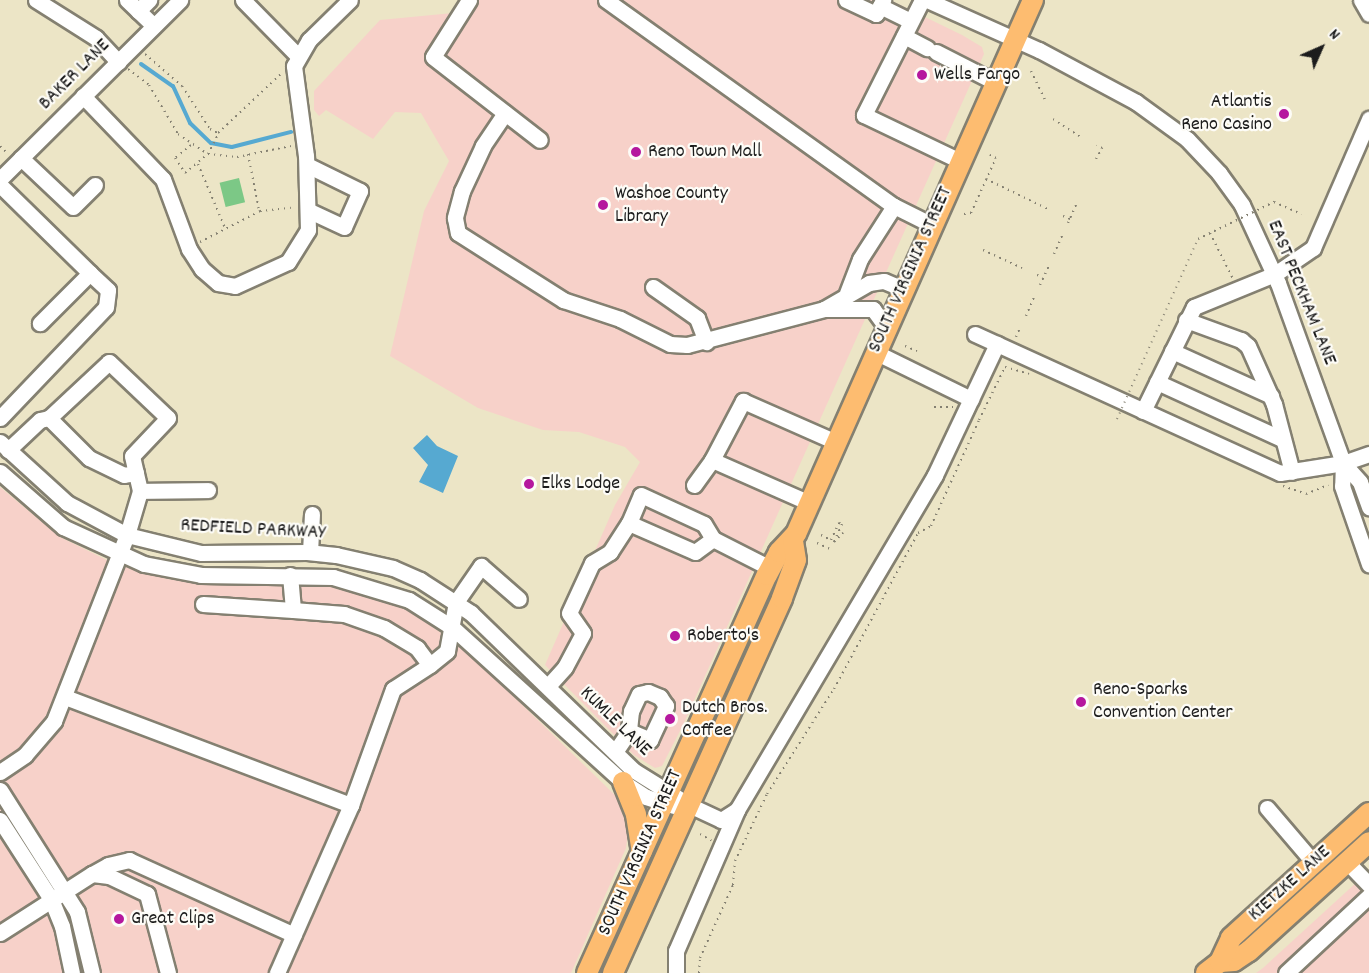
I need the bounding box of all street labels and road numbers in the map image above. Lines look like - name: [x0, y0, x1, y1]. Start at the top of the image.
- street label: BAKER LANE: [34, 34, 116, 116]
- street label: SOUTH VIRGINIA STREET: [864, 183, 958, 357]
- street label: EAST PECKHAM LANE: [1261, 217, 1341, 369]
- street label: REDFIELD PARKWAY: [180, 514, 326, 546]
- street label: KUMLE LANE: [574, 682, 656, 762]
- street label: SOUTH VIRGINIA STREET: [594, 766, 688, 940]
- street label: KIETZKE LANE: [1244, 841, 1336, 927]

